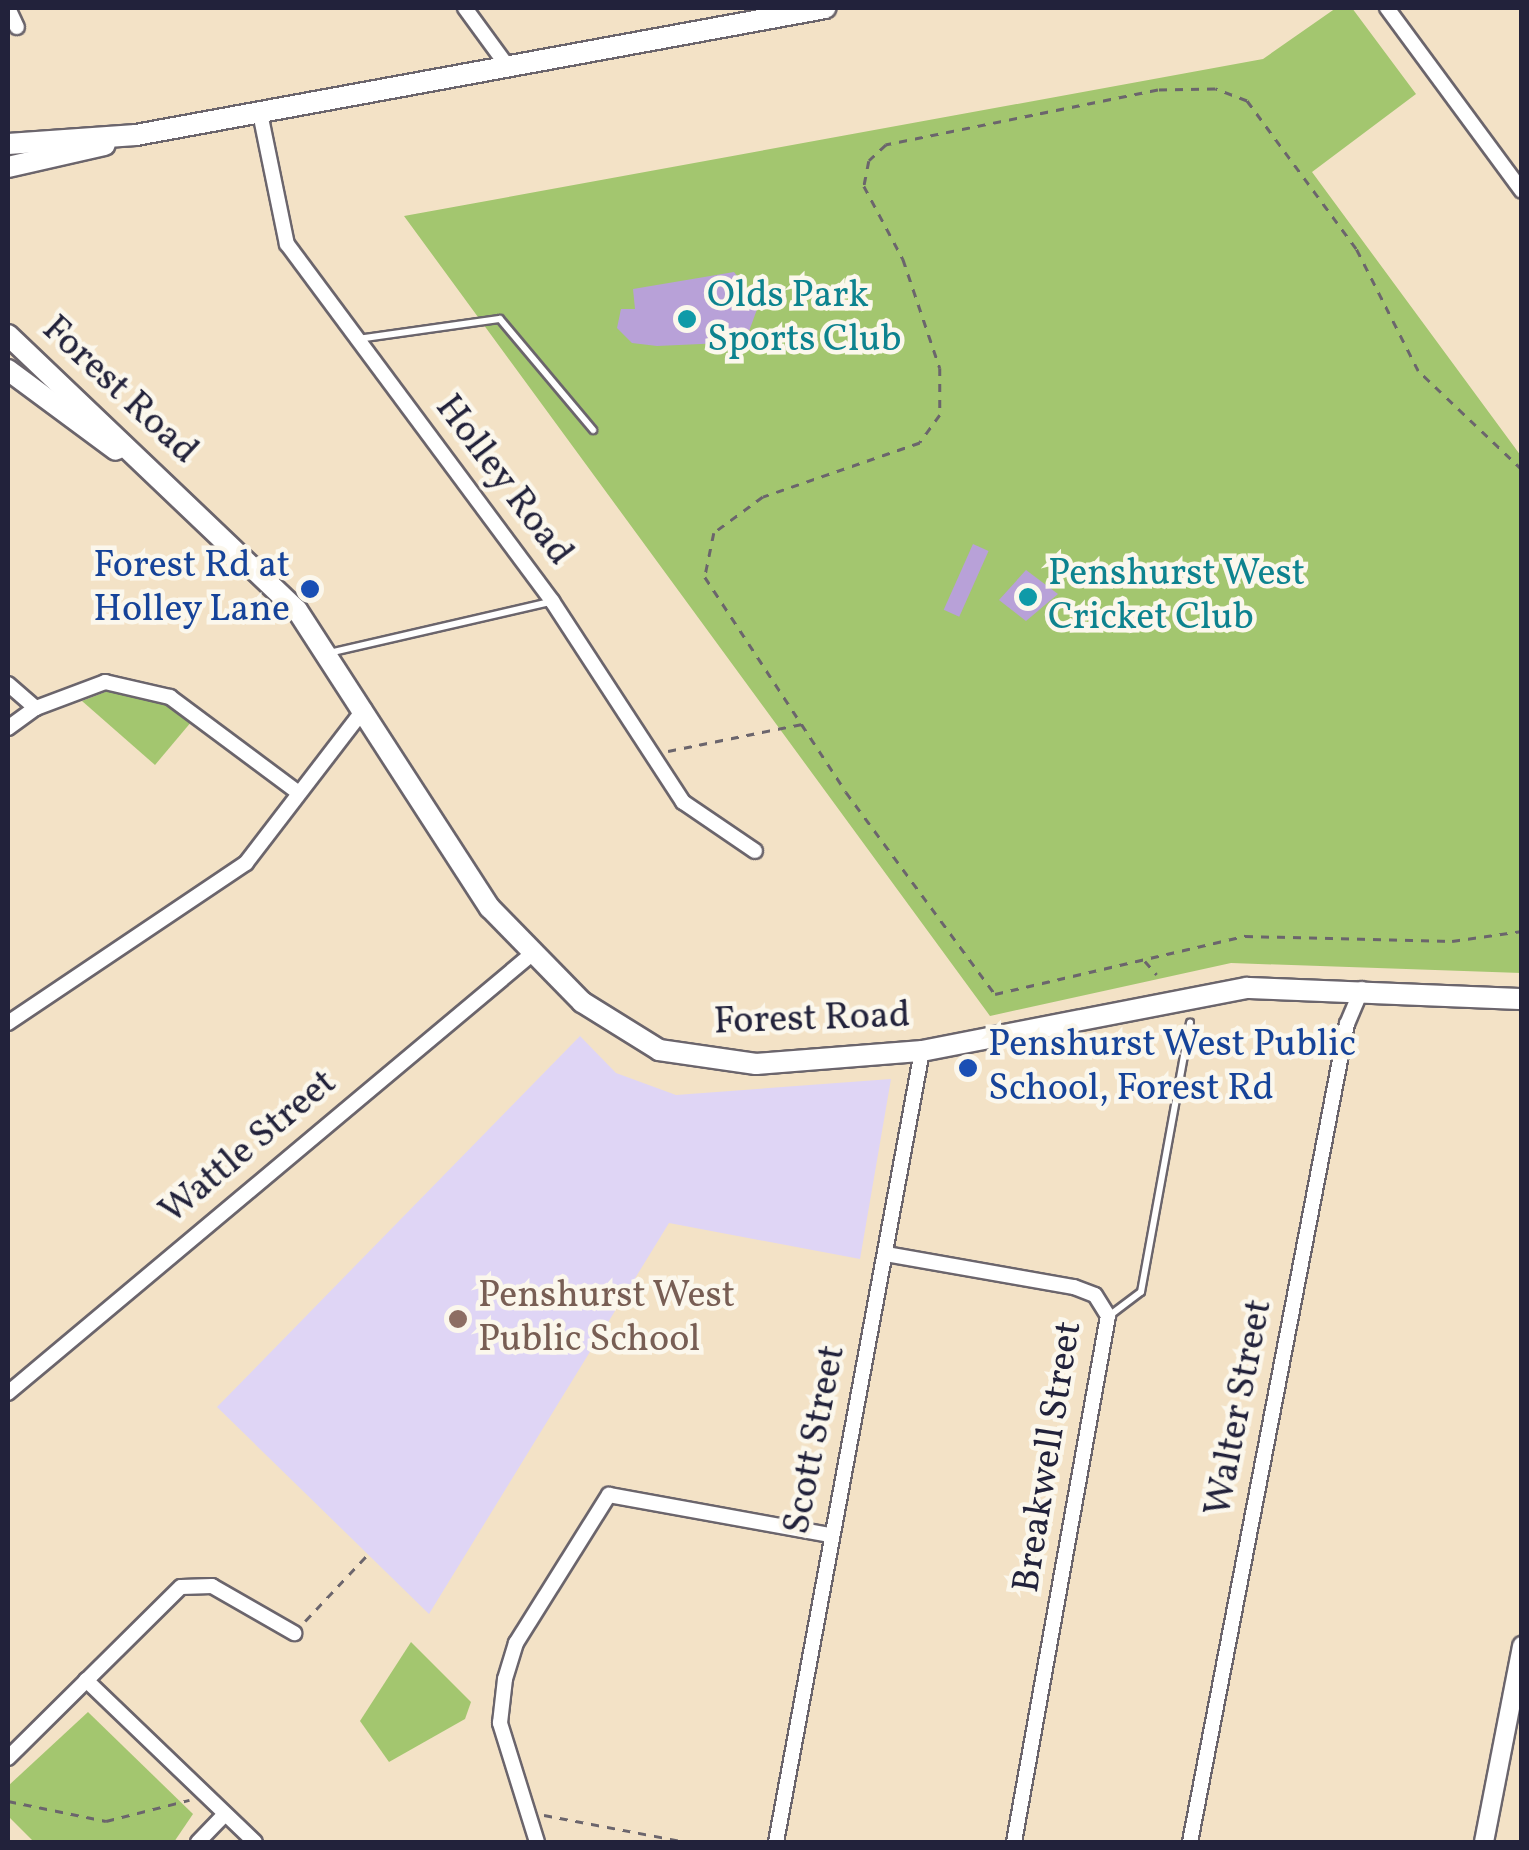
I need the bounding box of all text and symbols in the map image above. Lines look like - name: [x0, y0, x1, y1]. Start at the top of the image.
- place label: Olds Park Sports Club: [707, 274, 901, 363]
- street label: Forest Road: [32, 307, 206, 475]
- marker: Olds Park Sports Club: [676, 308, 698, 330]
- street label: Holley Road: [424, 386, 582, 576]
- place label: Forest Rd at Holley Lane: [92, 544, 290, 634]
- place label: Penshurst West Cricket Club: [1048, 552, 1306, 642]
- marker: Forest Rd at Holley Lane: [299, 578, 321, 600]
- marker: Penshurst West Cricket Club: [1017, 586, 1039, 608]
- street label: Forest Road: [713, 994, 911, 1046]
- place label: Penshurst West Public School, Forest Rd: [988, 1023, 1357, 1112]
- marker: Penshurst West Public School, Forest Rd: [957, 1057, 979, 1079]
- street label: Wattle Street: [151, 1061, 347, 1235]
- place label: Penshurst West Public School: [478, 1274, 736, 1364]
- street label: Walter Street: [1197, 1296, 1283, 1520]
- marker: Penshurst West Public School: [447, 1308, 469, 1330]
- street label: Breakwell Street: [1005, 1318, 1093, 1596]
- street label: Scott Street: [775, 1342, 857, 1538]

